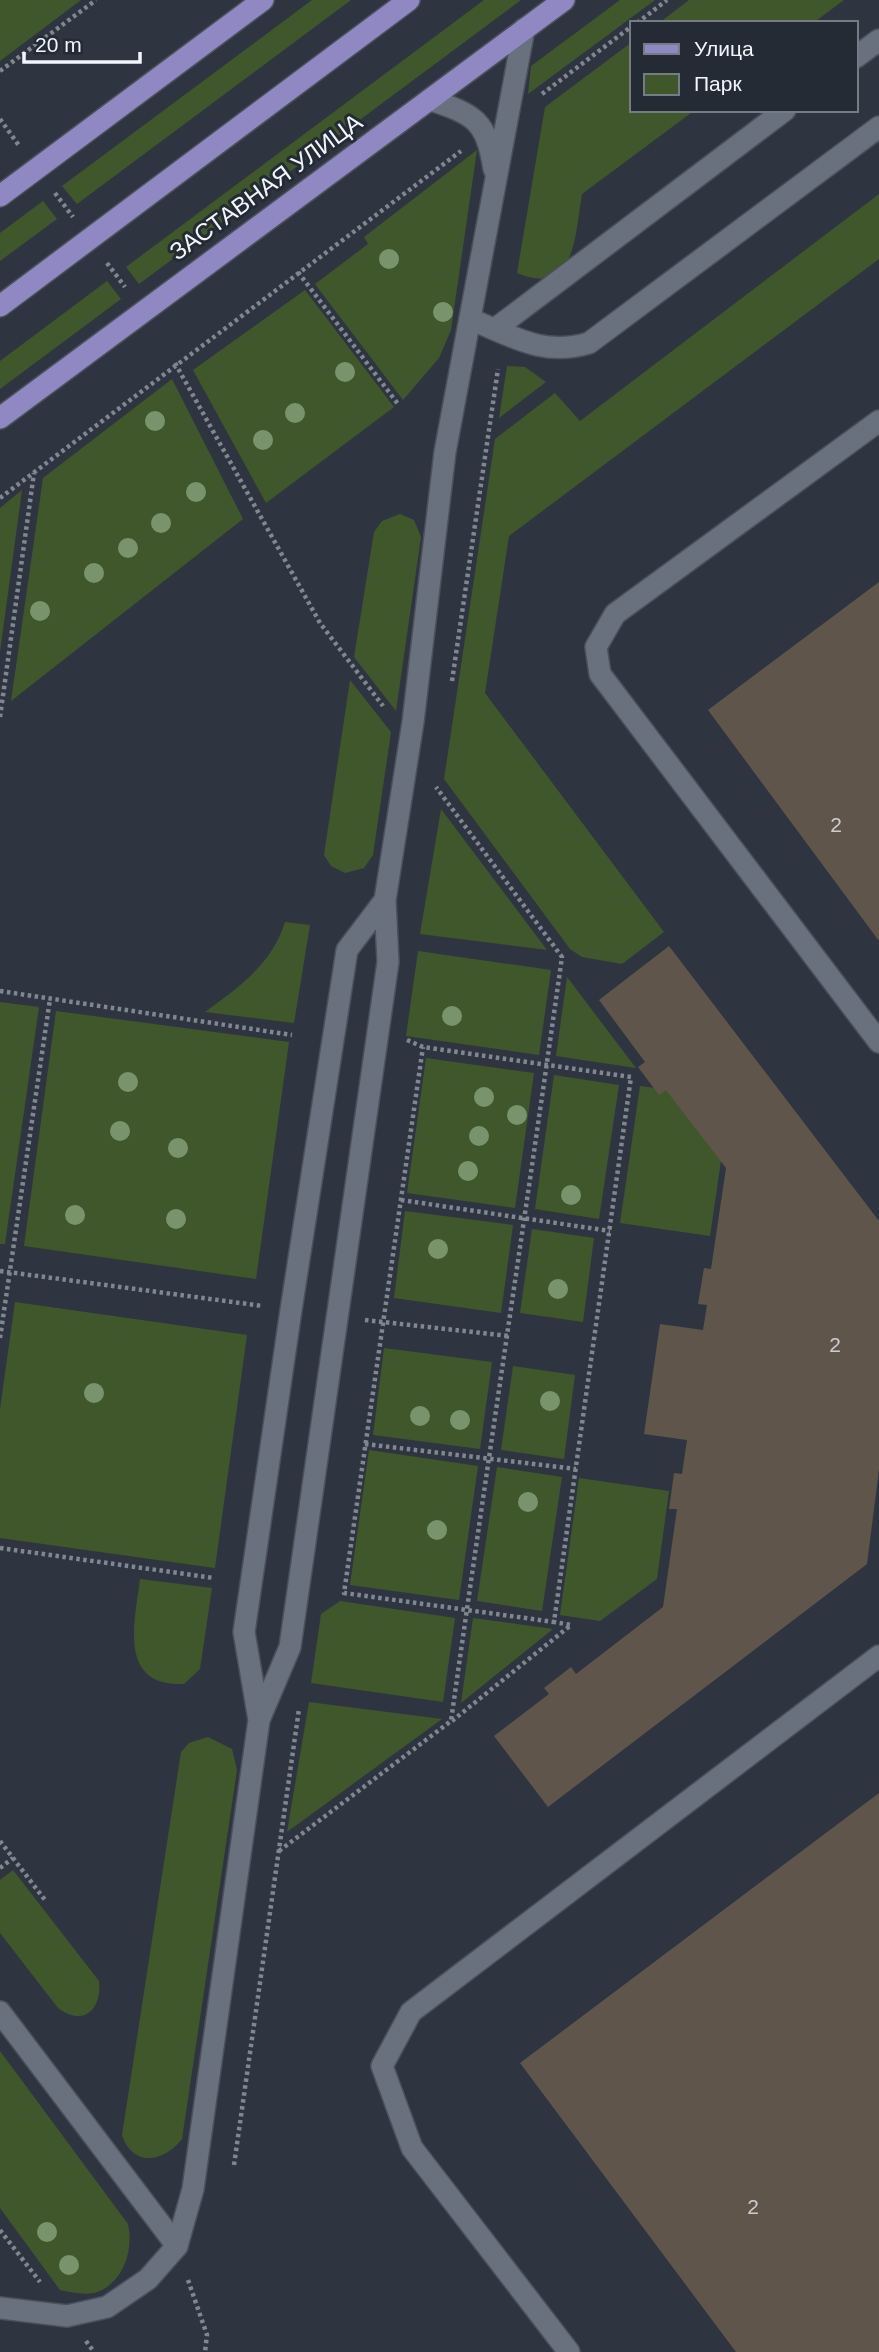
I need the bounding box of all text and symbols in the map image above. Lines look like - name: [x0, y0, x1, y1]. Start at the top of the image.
- scale bar: [24, 21, 140, 65]
- legend: [630, 21, 858, 112]
- text: 20 m: [35, 33, 82, 56]
- text: Улица: [694, 37, 754, 60]
- text: Парк: [694, 72, 742, 95]
- street label: ЗАСТАВНАЯ УЛИЦА: [164, 108, 367, 265]
- house number: 2: [830, 813, 842, 836]
- house number: 2: [829, 1333, 841, 1356]
- house number: 2: [747, 2195, 759, 2218]

